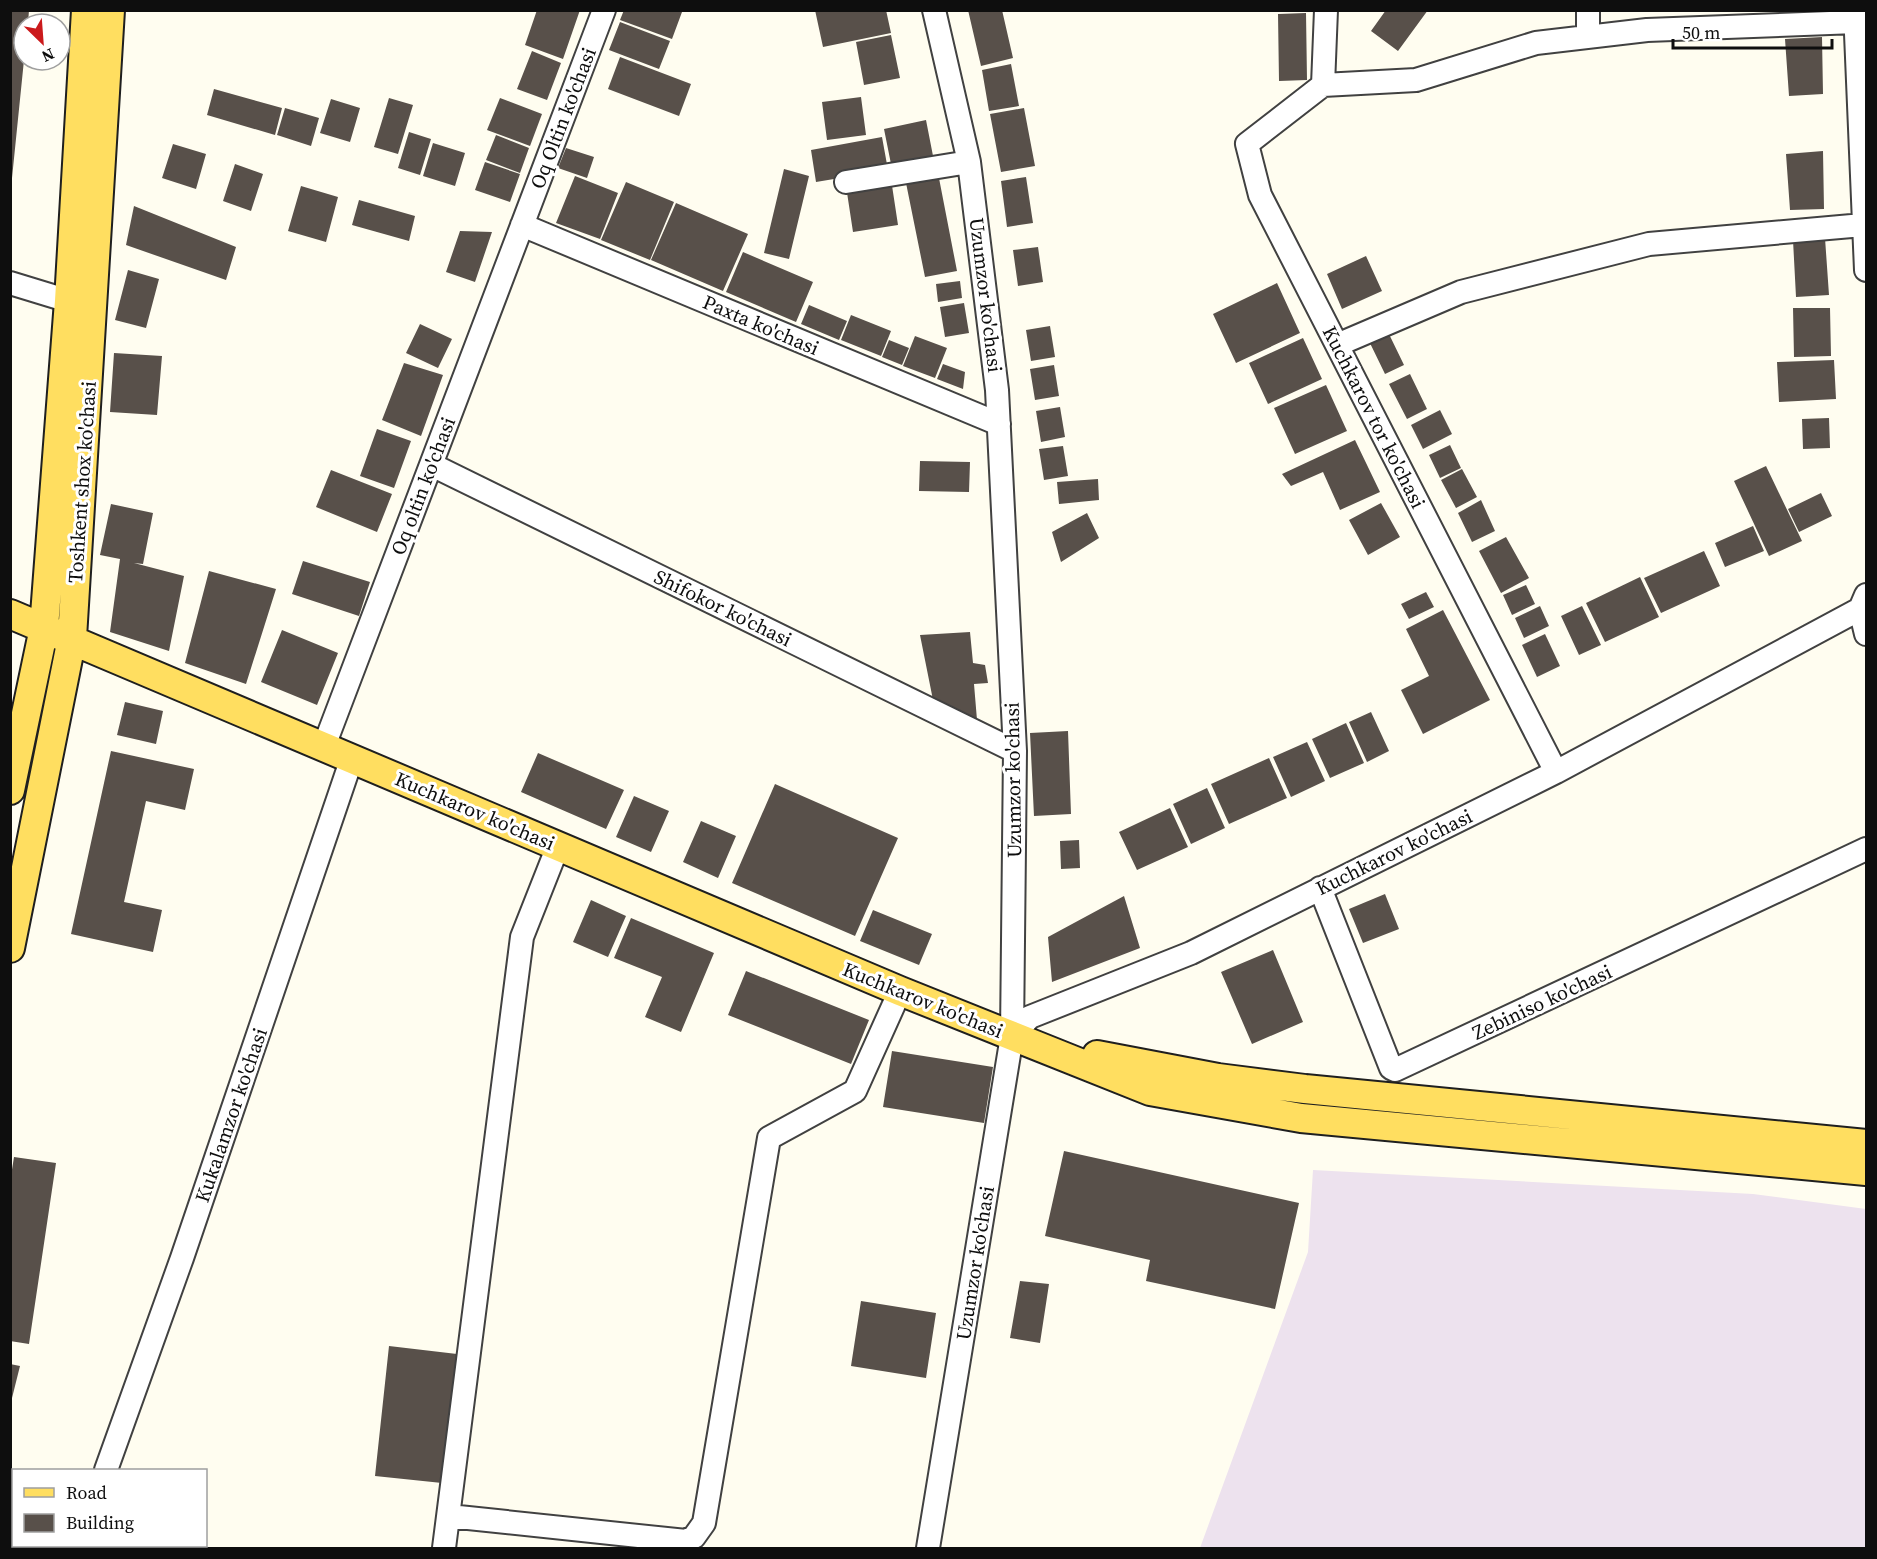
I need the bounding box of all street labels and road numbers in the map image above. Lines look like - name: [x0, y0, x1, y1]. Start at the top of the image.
- street label: Oq Oltin ko'chasi: [523, 43, 603, 193]
- street label: Uzumzor ko'chasi: [963, 216, 1009, 374]
- street label: Paxta ko'chasi: [699, 288, 823, 362]
- street label: Kuchkarov tor ko'chasi: [1316, 321, 1432, 513]
- street label: Toshkent shox ko'chasi: [61, 380, 103, 584]
- street label: Oq oltin ko'chasi: [384, 413, 462, 559]
- street label: Shifokor ko'chasi: [649, 563, 797, 654]
- street label: Uzumzor ko'chasi: [998, 702, 1028, 858]
- street label: Kuchkarov ko'chasi: [391, 765, 559, 857]
- street label: Kuchkarov ko'chasi: [1311, 802, 1477, 902]
- street label: Kuchkarov ko'chasi: [839, 955, 1008, 1045]
- street label: Zebiniso ko'chasi: [1468, 957, 1616, 1047]
- street label: Kukalamzor ko'chasi: [188, 1024, 274, 1206]
- street label: Uzumzor ko'chasi: [949, 1184, 1001, 1342]

